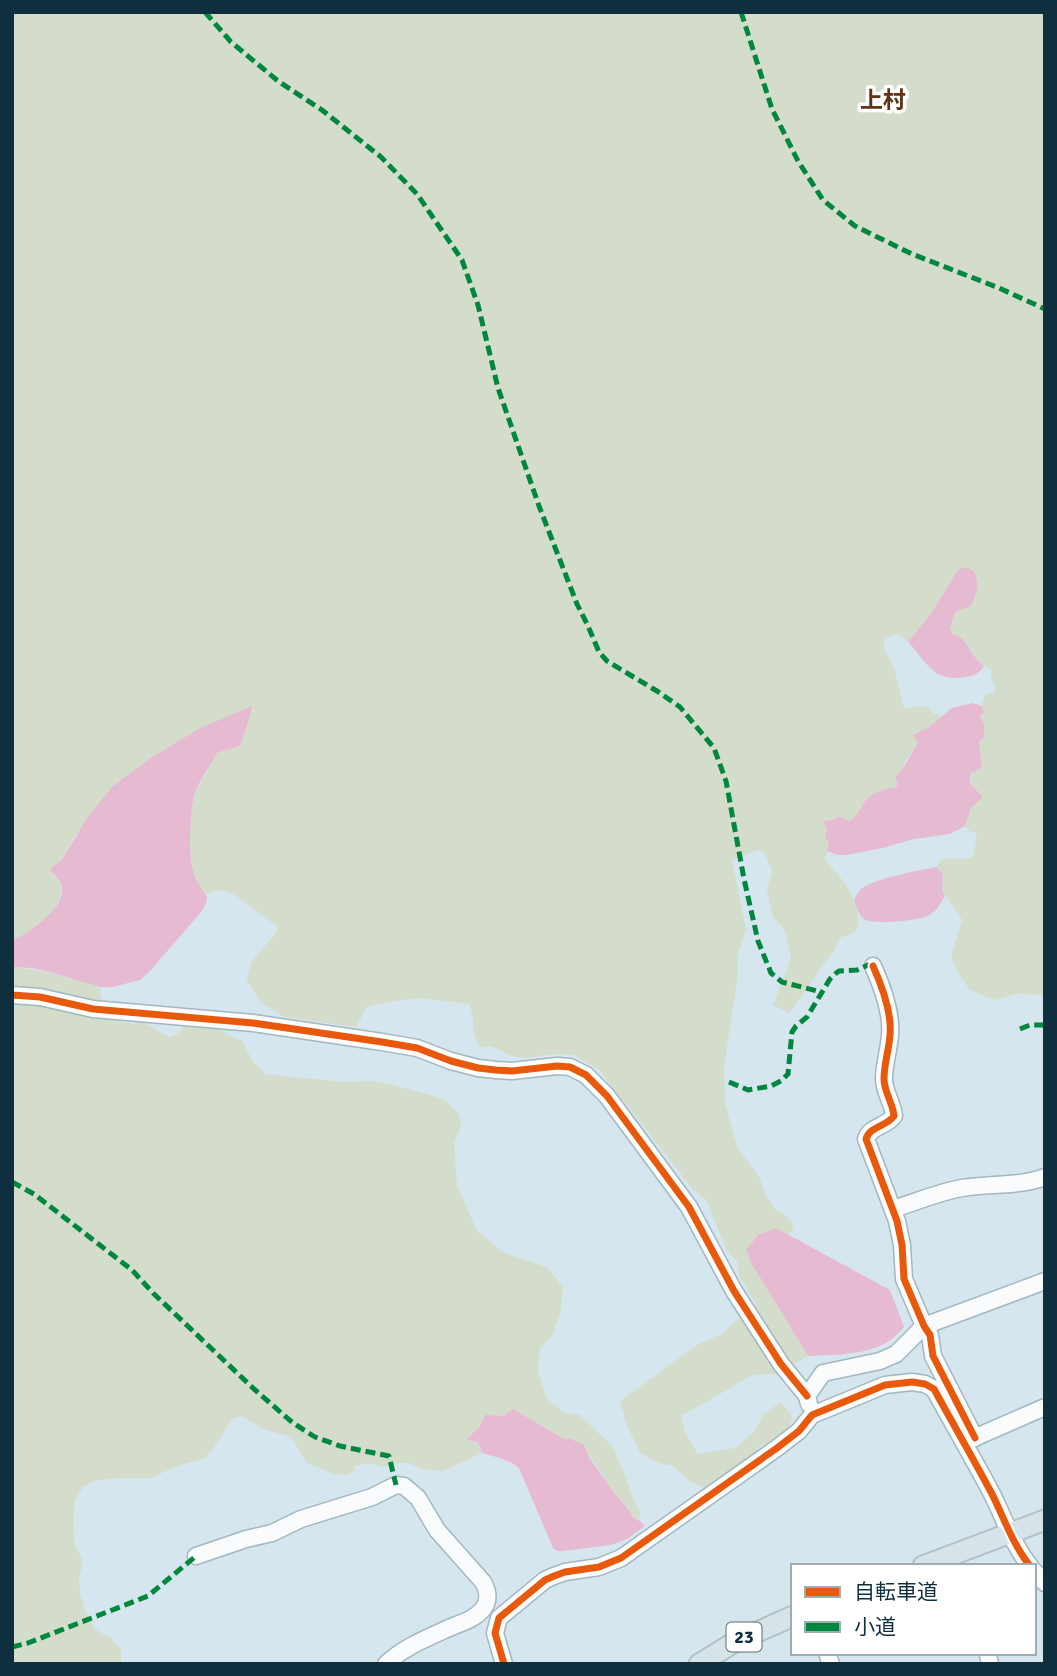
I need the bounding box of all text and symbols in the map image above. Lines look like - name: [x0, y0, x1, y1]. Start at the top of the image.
- district label: 上村: [860, 86, 906, 115]
- legend: [791, 1564, 1036, 1655]
- text: 自転車道: [854, 1579, 938, 1605]
- text: 小道: [854, 1614, 896, 1640]
- road number: 23: [726, 1622, 762, 1652]

